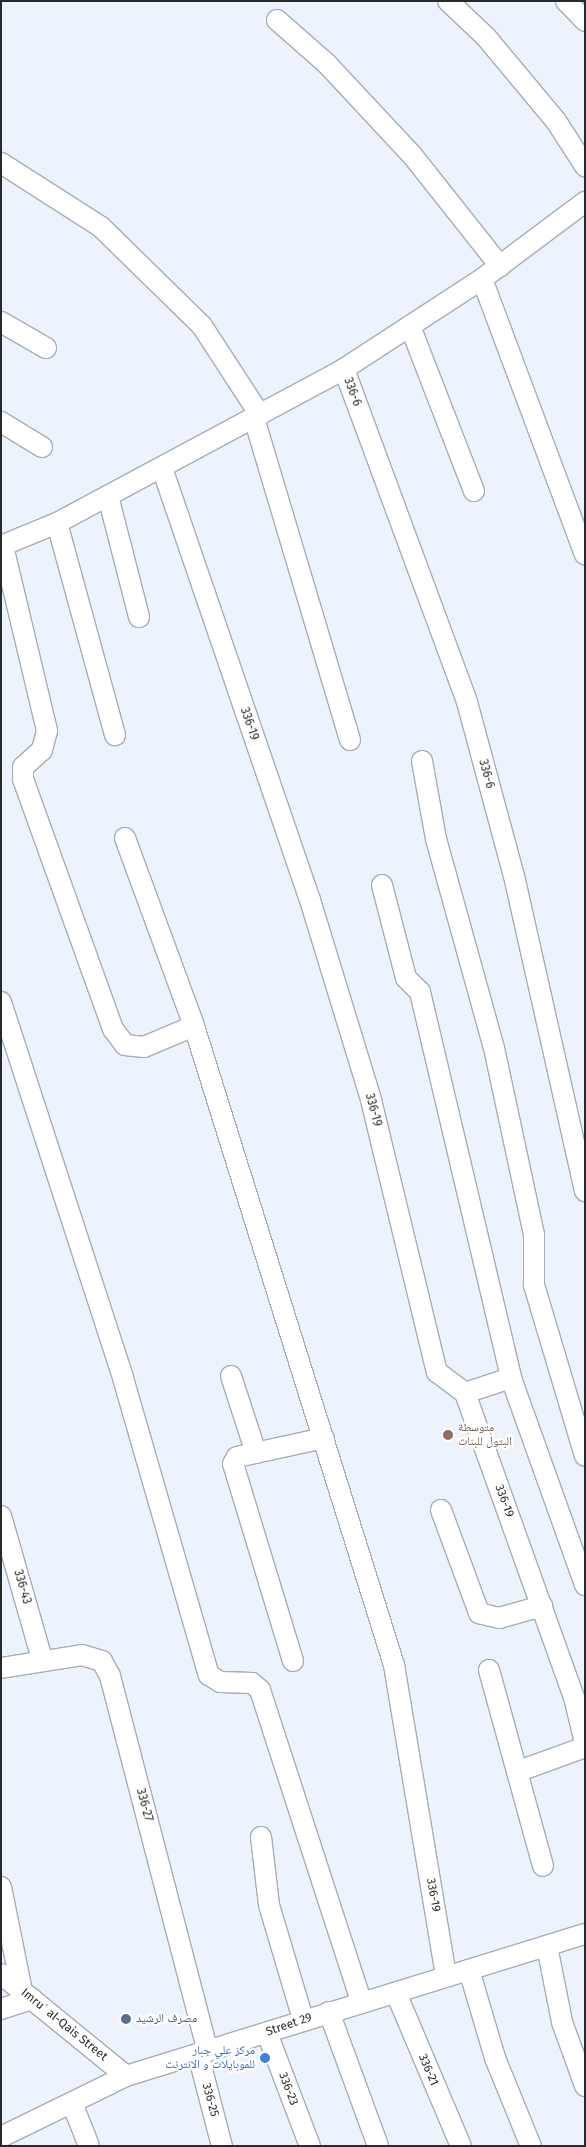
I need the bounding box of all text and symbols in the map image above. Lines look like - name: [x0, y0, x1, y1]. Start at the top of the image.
- street label: 336-6: [340, 376, 364, 408]
- street label: 336-19: [237, 706, 261, 742]
- street label: 336-6: [475, 758, 497, 790]
- street label: 336-19: [362, 1092, 384, 1128]
- place label: متوسطة البتول للبنات: [458, 1421, 512, 1449]
- marker: متوسطة البتول للبنات: [442, 1429, 454, 1441]
- street label: 336-19: [491, 1483, 517, 1519]
- street label: 336-43: [10, 1568, 34, 1606]
- street label: 336-27: [133, 1787, 155, 1823]
- street label: 336-19: [423, 1877, 443, 1913]
- street label: Imruʾ al-Qais Street: [18, 1986, 110, 2064]
- street label: Street 29: [264, 2010, 314, 2040]
- place label: مصرف الرشيد: [136, 2012, 197, 2026]
- marker: مصرف الرشيد: [120, 2013, 132, 2025]
- place label: مركز علي جبار للموبايلات و الانترنت: [165, 2044, 255, 2072]
- marker: مركز علي جبار للموبايلات و الانترنت: [259, 2052, 271, 2064]
- street label: 336-21: [415, 2052, 441, 2088]
- street label: 336-23: [275, 2070, 301, 2108]
- street label: 336-25: [199, 2082, 221, 2118]

